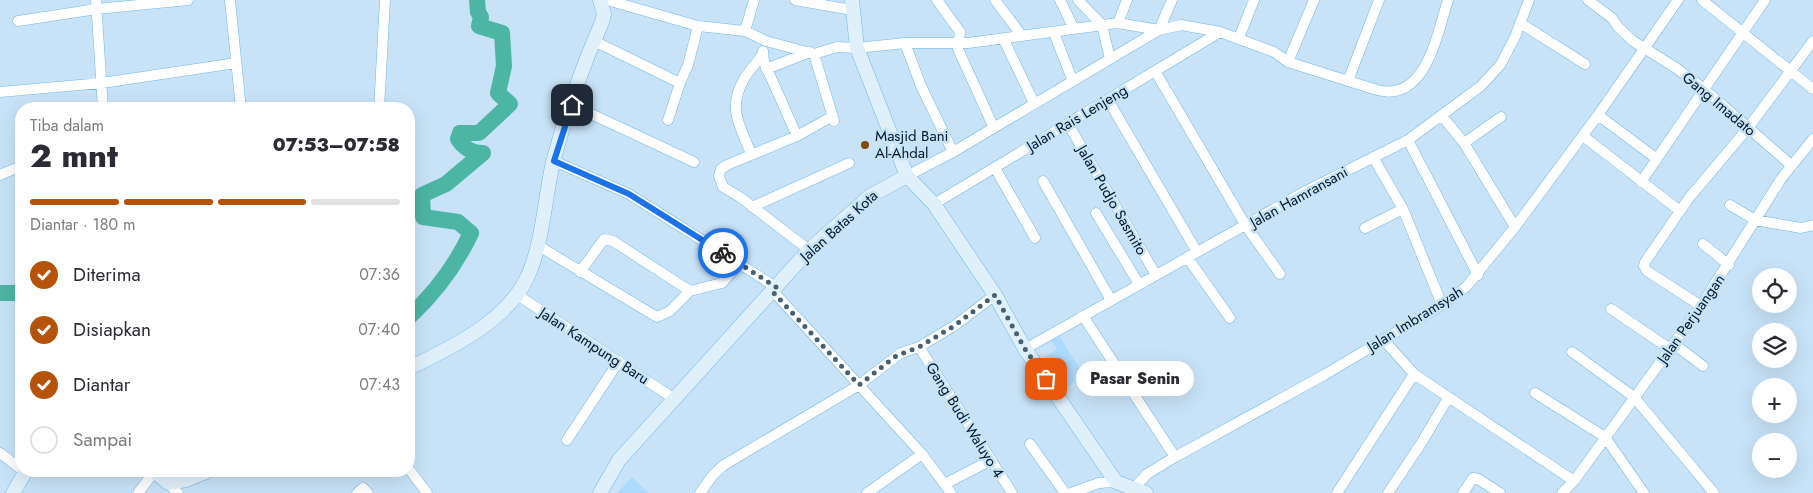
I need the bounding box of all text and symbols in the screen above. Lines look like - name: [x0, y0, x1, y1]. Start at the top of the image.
- street label: Gang Imadato: [1677, 67, 1761, 141]
- street label: Jalan Rais Lenjeng: [1021, 79, 1132, 158]
- pin: [551, 84, 593, 126]
- icon: home: [558, 91, 586, 119]
- text: Tiba dalam: [30, 114, 104, 137]
- place label: Masjid Bani Al-Ahdal: [875, 125, 948, 164]
- text: 07:53–07:58: [273, 131, 400, 158]
- text: 2 mnt: [30, 133, 118, 179]
- marker: Masjid Bani Al-Ahdal: [859, 139, 871, 151]
- street label: Jalan Pudjo Sasmito: [1071, 139, 1152, 259]
- street label: Jalan Hamransani: [1244, 161, 1352, 234]
- street label: Jalan Batas Kota: [794, 185, 883, 268]
- text: Diantar · 180 m: [30, 213, 135, 236]
- courier: [698, 228, 748, 278]
- icon: bike: [709, 239, 737, 267]
- icon: check: [30, 261, 58, 289]
- text: Diterima: [73, 261, 141, 288]
- text: 07:36: [359, 263, 400, 286]
- map controls: [1752, 268, 1797, 478]
- button: locate: [1752, 268, 1797, 313]
- street label: Jalan Perjuangan: [1651, 270, 1730, 370]
- street label: Jalan Imbramsyah: [1361, 281, 1467, 358]
- street label: Jalan Kampung Baru: [533, 301, 653, 390]
- icon: check: [30, 316, 58, 344]
- text: Disiapkan: [73, 316, 151, 343]
- text: 07:40: [358, 318, 400, 341]
- button: layers: [1752, 323, 1797, 368]
- street label: Gang Budi Waluyo 4: [921, 358, 1010, 482]
- pin: [1025, 358, 1067, 400]
- callout: Pasar Senin: [1076, 362, 1194, 396]
- icon: bag: [1032, 365, 1060, 393]
- text: Pasar Senin: [1090, 367, 1180, 390]
- icon: check: [30, 371, 58, 399]
- text: Diantar: [73, 371, 130, 398]
- text: 07:43: [359, 373, 400, 396]
- button: +: [1752, 378, 1797, 423]
- text: Sampai: [73, 426, 132, 453]
- button: −: [1752, 433, 1797, 478]

